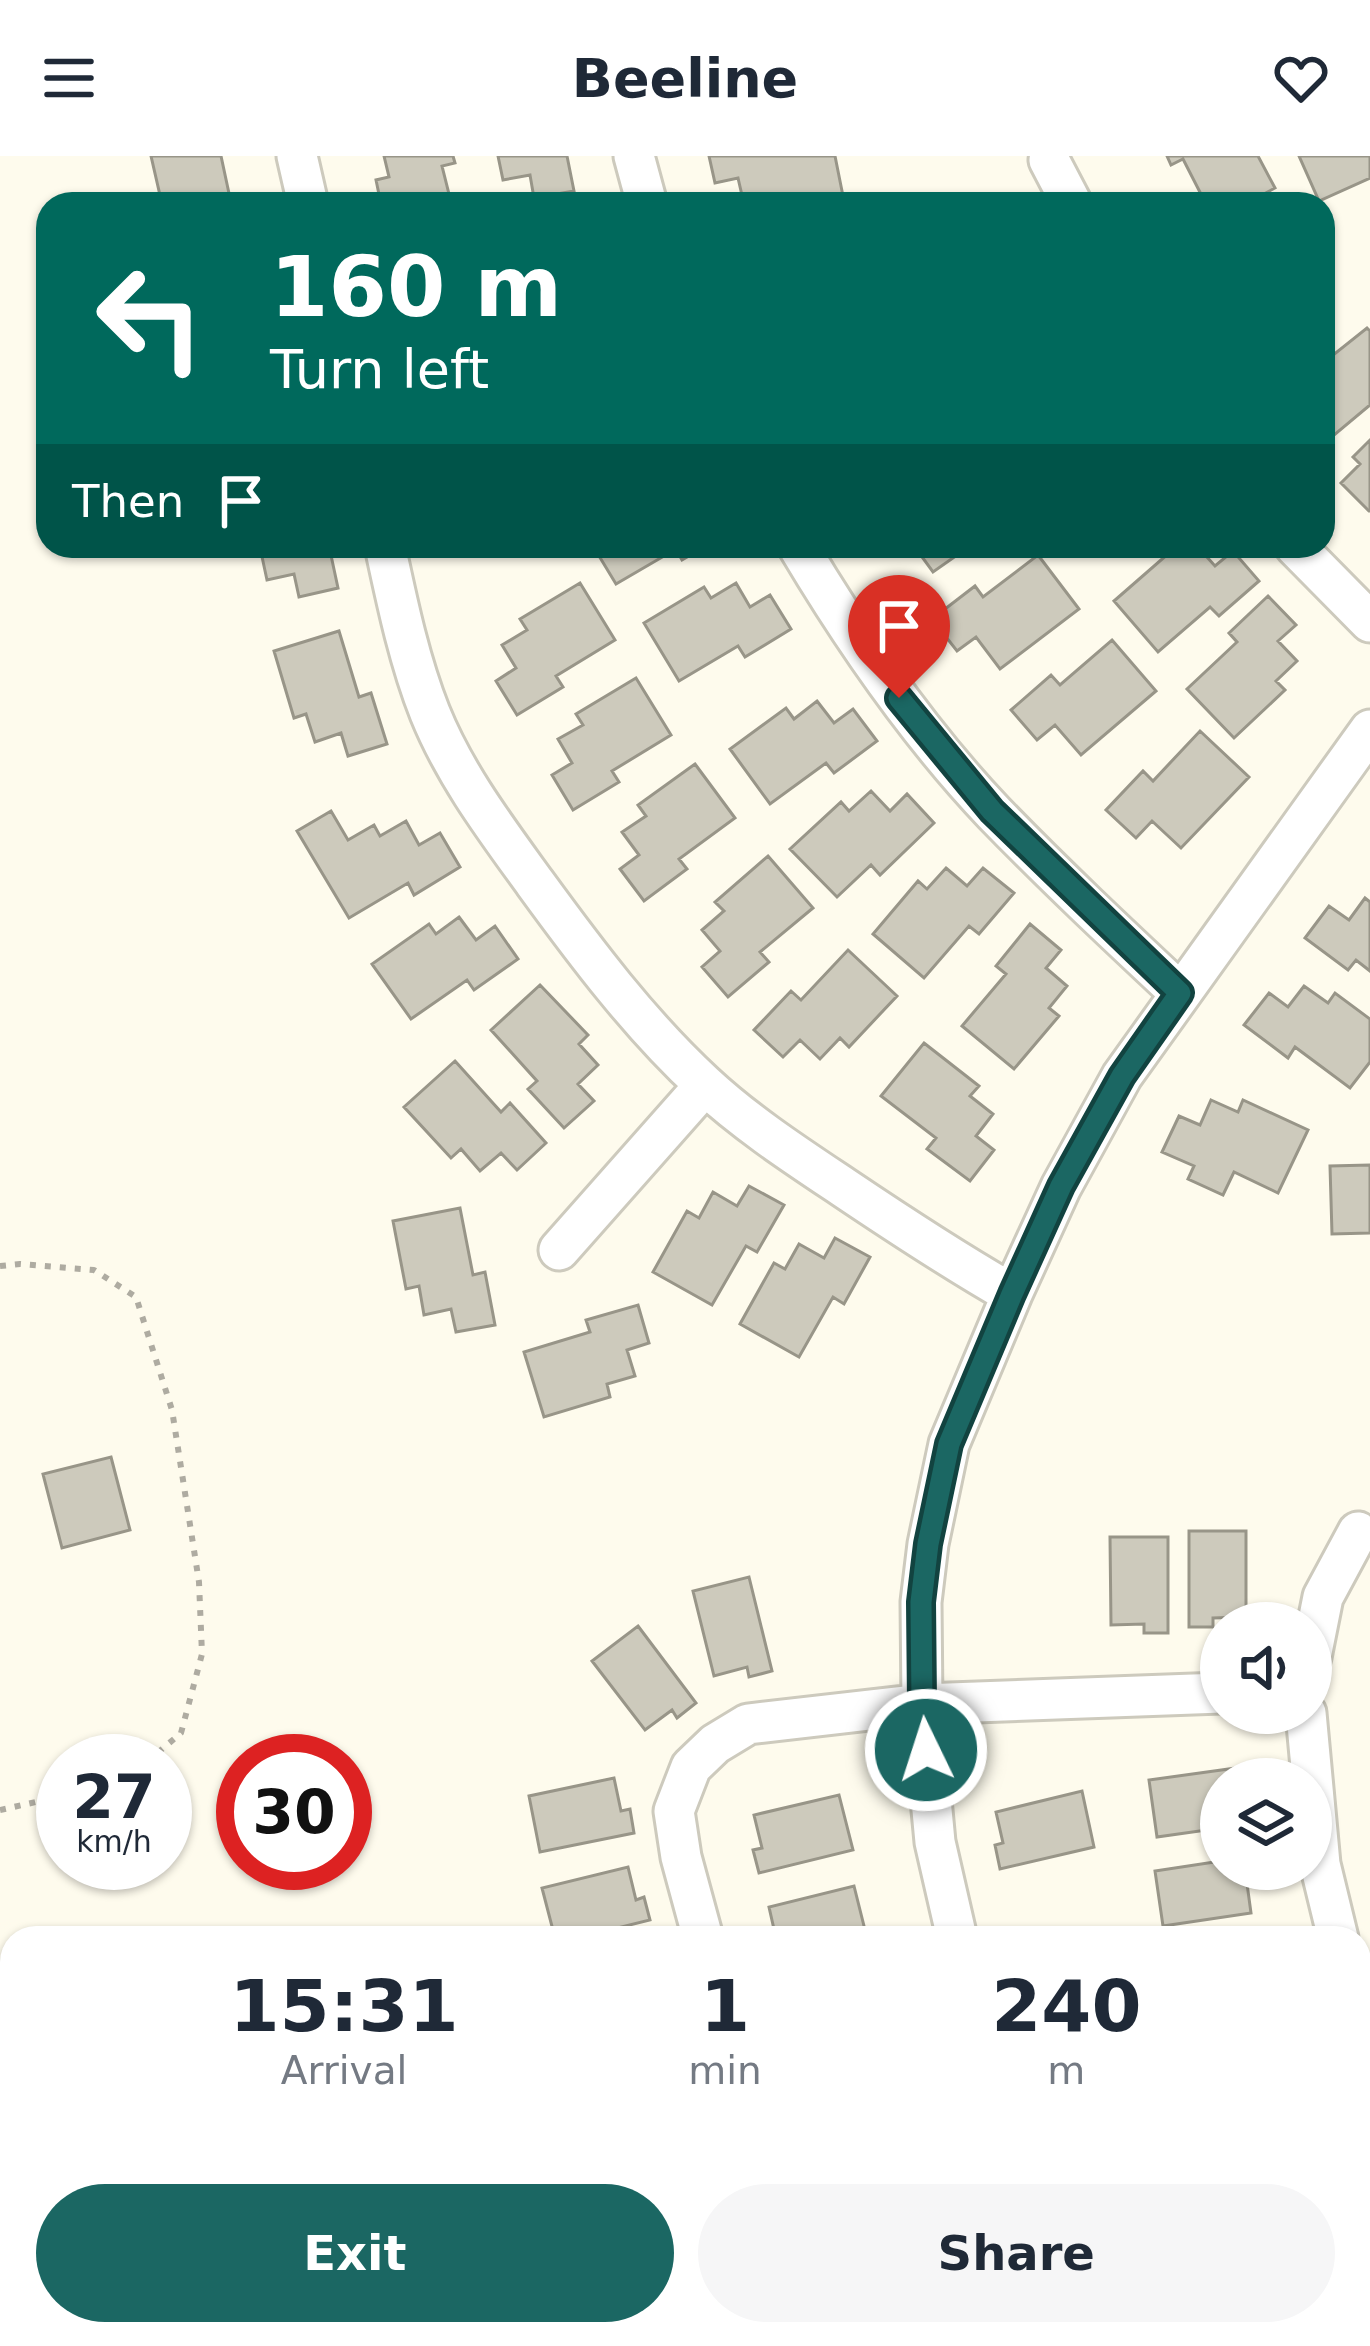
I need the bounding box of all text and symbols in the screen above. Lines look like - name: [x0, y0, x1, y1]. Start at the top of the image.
- icon: menu: [36, 45, 102, 111]
- icon: heart: [1268, 45, 1334, 111]
- text: Beeline: [572, 47, 798, 110]
- text: 160 m: [270, 238, 562, 336]
- icon: left: [72, 240, 228, 396]
- text: Turn left: [270, 338, 489, 401]
- icon: arrive: [208, 468, 274, 534]
- text: Then: [72, 475, 184, 528]
- pin: [848, 575, 950, 698]
- icon: arrive: [866, 593, 932, 659]
- map controls: [1200, 1602, 1332, 1890]
- button: sound: [1200, 1602, 1332, 1734]
- position arrow: [863, 1687, 989, 1813]
- speed limit sign: 30: [216, 1734, 372, 1890]
- button: layers: [1200, 1758, 1332, 1890]
- text: 27: [72, 1762, 156, 1832]
- text: km/h: [76, 1824, 152, 1859]
- text: 15:31: [229, 1964, 459, 2048]
- text: 1: [700, 1964, 750, 2048]
- text: 240: [991, 1964, 1141, 2048]
- text: Arrival: [281, 2048, 407, 2093]
- text: min: [688, 2048, 762, 2093]
- text: m: [1047, 2048, 1085, 2093]
- button: Exit: [36, 2184, 674, 2322]
- button: Share: [698, 2184, 1335, 2322]

